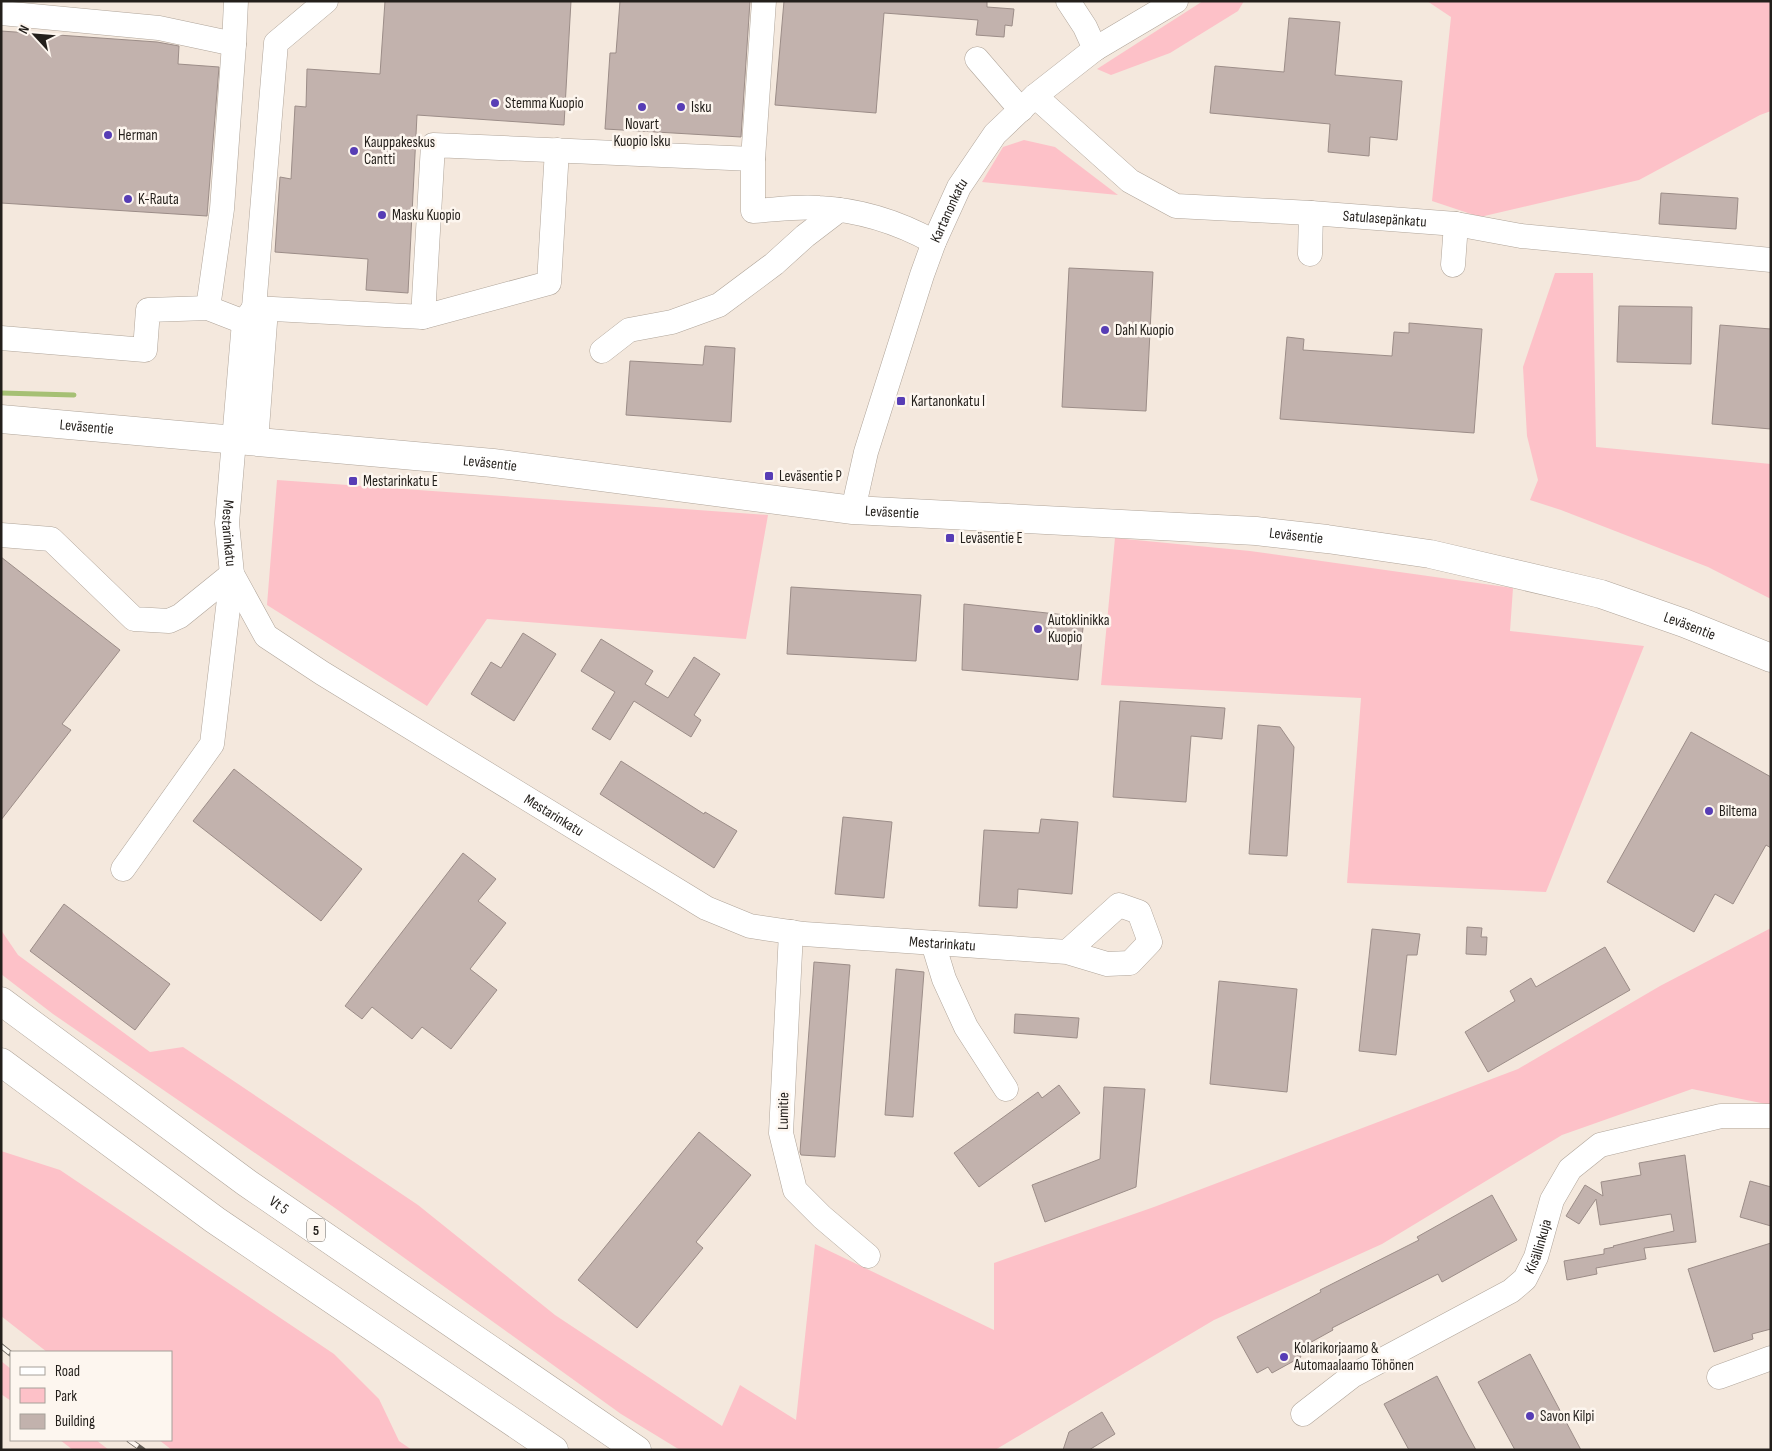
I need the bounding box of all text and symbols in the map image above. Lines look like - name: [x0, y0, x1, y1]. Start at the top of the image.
- north arrow: [10, 10, 60, 60]
- text: N: [14, 22, 33, 37]
- place label: Stemma Kuopio: [505, 94, 584, 113]
- marker: Stemma Kuopio: [489, 97, 501, 109]
- place label: Isku: [691, 98, 711, 117]
- marker: Novart Kuopio Isku: [636, 101, 648, 113]
- marker: Isku: [675, 101, 687, 113]
- place label: Novart Kuopio Isku: [613, 115, 671, 151]
- place label: Herman: [118, 126, 158, 145]
- marker: Herman: [102, 129, 114, 141]
- place label: Kauppakeskus Cantti: [364, 133, 435, 169]
- marker: Kauppakeskus Cantti: [348, 145, 360, 157]
- street label: Kartanonkatu: [926, 175, 972, 246]
- place label: K-Rauta: [138, 190, 179, 209]
- marker: K-Rauta: [122, 193, 134, 205]
- place label: Masku Kuopio: [392, 206, 461, 225]
- street label: Satulasepänkatu: [1342, 206, 1427, 232]
- marker: Masku Kuopio: [376, 209, 388, 221]
- place label: Dahl Kuopio: [1115, 321, 1174, 340]
- marker: Dahl Kuopio: [1099, 324, 1111, 336]
- place label: Kartanonkatu I: [911, 392, 985, 411]
- marker: Kartanonkatu I: [895, 395, 907, 407]
- street label: Leväsentie: [59, 415, 114, 439]
- street label: Leväsentie: [462, 451, 518, 476]
- place label: Leväsentie P: [779, 467, 842, 486]
- marker: Leväsentie P: [763, 470, 775, 482]
- place label: Mestarinkatu E: [363, 472, 438, 491]
- marker: Mestarinkatu E: [347, 475, 359, 487]
- street label: Mestarinkatu: [217, 499, 240, 567]
- street label: Leväsentie: [864, 502, 919, 523]
- street label: Leväsentie: [1268, 524, 1324, 548]
- place label: Leväsentie E: [960, 529, 1023, 548]
- marker: Leväsentie E: [944, 532, 956, 544]
- street label: Leväsentie: [1661, 608, 1718, 645]
- place label: Autoklinikka Kuopio: [1047, 611, 1110, 647]
- marker: Autoklinikka Kuopio: [1032, 623, 1044, 635]
- street label: Mestarinkatu: [520, 790, 587, 841]
- place label: Biltema: [1719, 802, 1757, 821]
- marker: Biltema: [1703, 805, 1715, 817]
- street label: Mestarinkatu: [909, 932, 976, 956]
- street label: Lumitie: [774, 1092, 793, 1130]
- street label: Vt 5: [265, 1192, 292, 1219]
- street label: Kisällinkuja: [1520, 1217, 1556, 1277]
- road number: 5: [307, 1218, 325, 1242]
- place label: Kolarikorjaamo & Automaalaamo Töhönen: [1293, 1339, 1414, 1375]
- legend: [10, 1351, 172, 1441]
- marker: Kolarikorjaamo & Automaalaamo Töhönen: [1278, 1351, 1290, 1363]
- text: Road: [55, 1362, 80, 1381]
- text: Park: [55, 1387, 77, 1406]
- place label: Savon Kilpi: [1540, 1407, 1594, 1426]
- marker: Savon Kilpi: [1524, 1410, 1536, 1422]
- text: Building: [55, 1412, 95, 1431]

